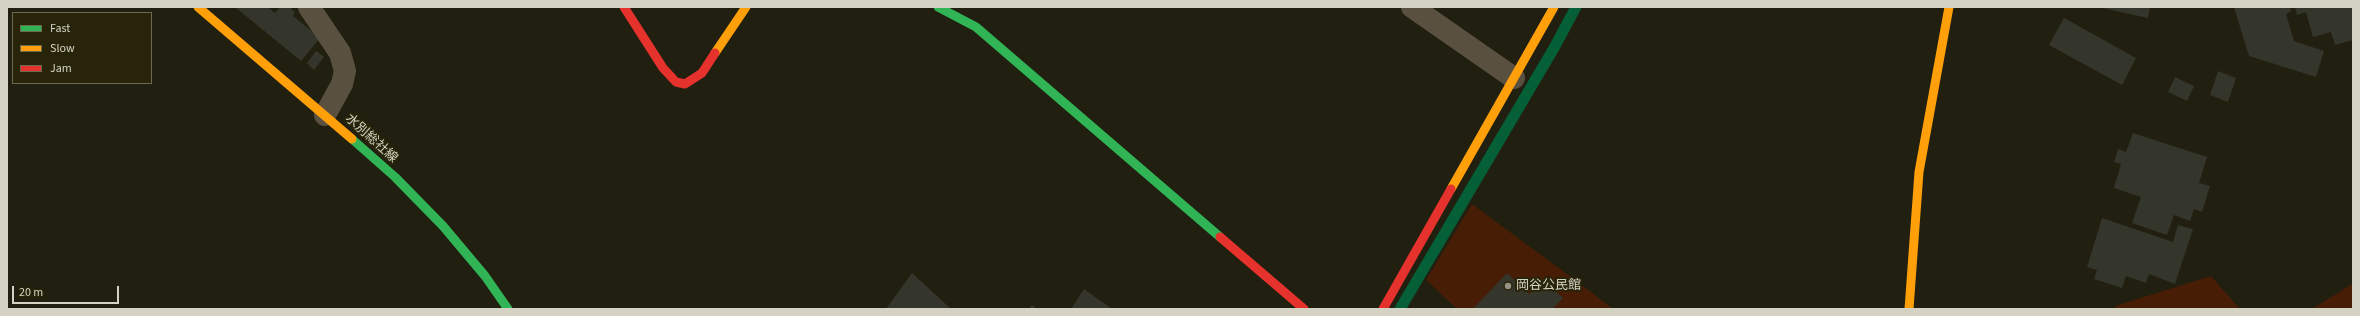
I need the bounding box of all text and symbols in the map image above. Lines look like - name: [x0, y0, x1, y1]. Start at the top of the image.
- legend: [12, 12, 152, 84]
- text: Fast: [50, 20, 70, 37]
- text: Slow: [50, 40, 75, 57]
- text: Jam: [50, 60, 72, 77]
- street label: 水別総社線: [342, 111, 400, 167]
- scale bar: [14, 278, 121, 304]
- place label: 岡谷公民館: [1516, 278, 1581, 294]
- marker: 岡谷公民館: [1503, 281, 1513, 291]
- text: 20 m: [19, 284, 43, 301]

